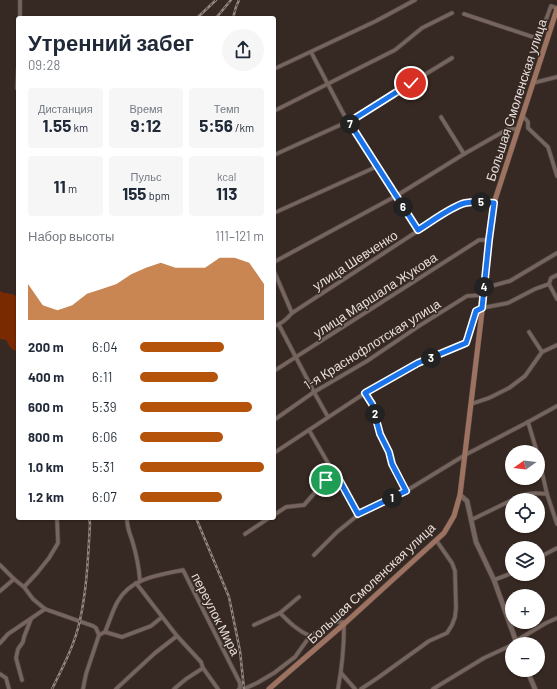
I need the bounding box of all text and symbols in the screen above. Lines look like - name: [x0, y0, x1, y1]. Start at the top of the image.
- street label: Большая Смоленская улица: [482, 16, 550, 183]
- text: Утренний забег: [28, 29, 194, 55]
- button: share: [222, 29, 264, 71]
- text: 09:28: [28, 57, 60, 73]
- pin: [394, 66, 428, 100]
- icon: check: [400, 72, 422, 94]
- text: Дистанция: [38, 102, 93, 115]
- text: Время: [129, 102, 163, 115]
- text: Темп: [214, 102, 240, 115]
- pin: 7: [340, 114, 360, 134]
- text: 1.55: [42, 115, 71, 135]
- text: 9:12: [131, 115, 161, 135]
- text: 5:56: [199, 115, 233, 135]
- text: 7: [347, 117, 353, 130]
- text: km: [71, 121, 88, 134]
- text: /km: [233, 121, 254, 134]
- text: Пульс: [131, 170, 161, 183]
- text: kcal: [217, 170, 236, 183]
- text: 11: [54, 176, 66, 196]
- text: m: [66, 182, 77, 195]
- text: 155: [122, 183, 146, 203]
- text: 113: [216, 183, 237, 203]
- text: bpm: [146, 189, 170, 202]
- pin: 5: [471, 192, 491, 212]
- text: 5: [478, 195, 484, 208]
- pin: 6: [393, 197, 413, 217]
- text: 6: [400, 200, 406, 213]
- street label: улица Шевченко: [310, 227, 400, 293]
- text: Набор высоты: [28, 228, 114, 244]
- text: 111–121 m: [215, 228, 264, 244]
- street label: улица Маршала Жукова: [310, 249, 440, 341]
- pin: 4: [474, 277, 494, 297]
- text: 4: [481, 280, 487, 293]
- street label: 1-я Краснофлотская улица: [301, 295, 444, 393]
- text: 200 m: [28, 339, 64, 355]
- text: 6:04: [92, 339, 118, 355]
- pin: 3: [421, 348, 441, 368]
- text: 3: [428, 351, 434, 364]
- text: 400 m: [28, 369, 64, 385]
- text: 6:11: [92, 369, 112, 385]
- text: 600 m: [28, 399, 63, 415]
- text: 5:39: [92, 399, 117, 415]
- pin: 2: [365, 404, 385, 424]
- text: 2: [372, 407, 378, 420]
- text: 800 m: [28, 429, 63, 445]
- text: 6:06: [92, 429, 117, 445]
- north arrow: [505, 445, 545, 485]
- map controls: [505, 445, 545, 677]
- text: 1.0 km: [28, 459, 64, 475]
- text: 5:31: [92, 459, 114, 475]
- pin: [309, 463, 343, 497]
- icon: arrive: [315, 469, 337, 491]
- pin: 1: [382, 488, 402, 508]
- text: 1.2 km: [28, 489, 64, 505]
- text: 6:07: [92, 489, 117, 505]
- text: 1: [390, 491, 394, 504]
- button: locate: [505, 493, 545, 533]
- street label: Большая Смоленская улица: [304, 519, 439, 647]
- button: layers: [505, 541, 545, 581]
- street label: переулок Мира: [188, 570, 244, 659]
- button: +: [505, 589, 545, 629]
- button: −: [505, 637, 545, 677]

